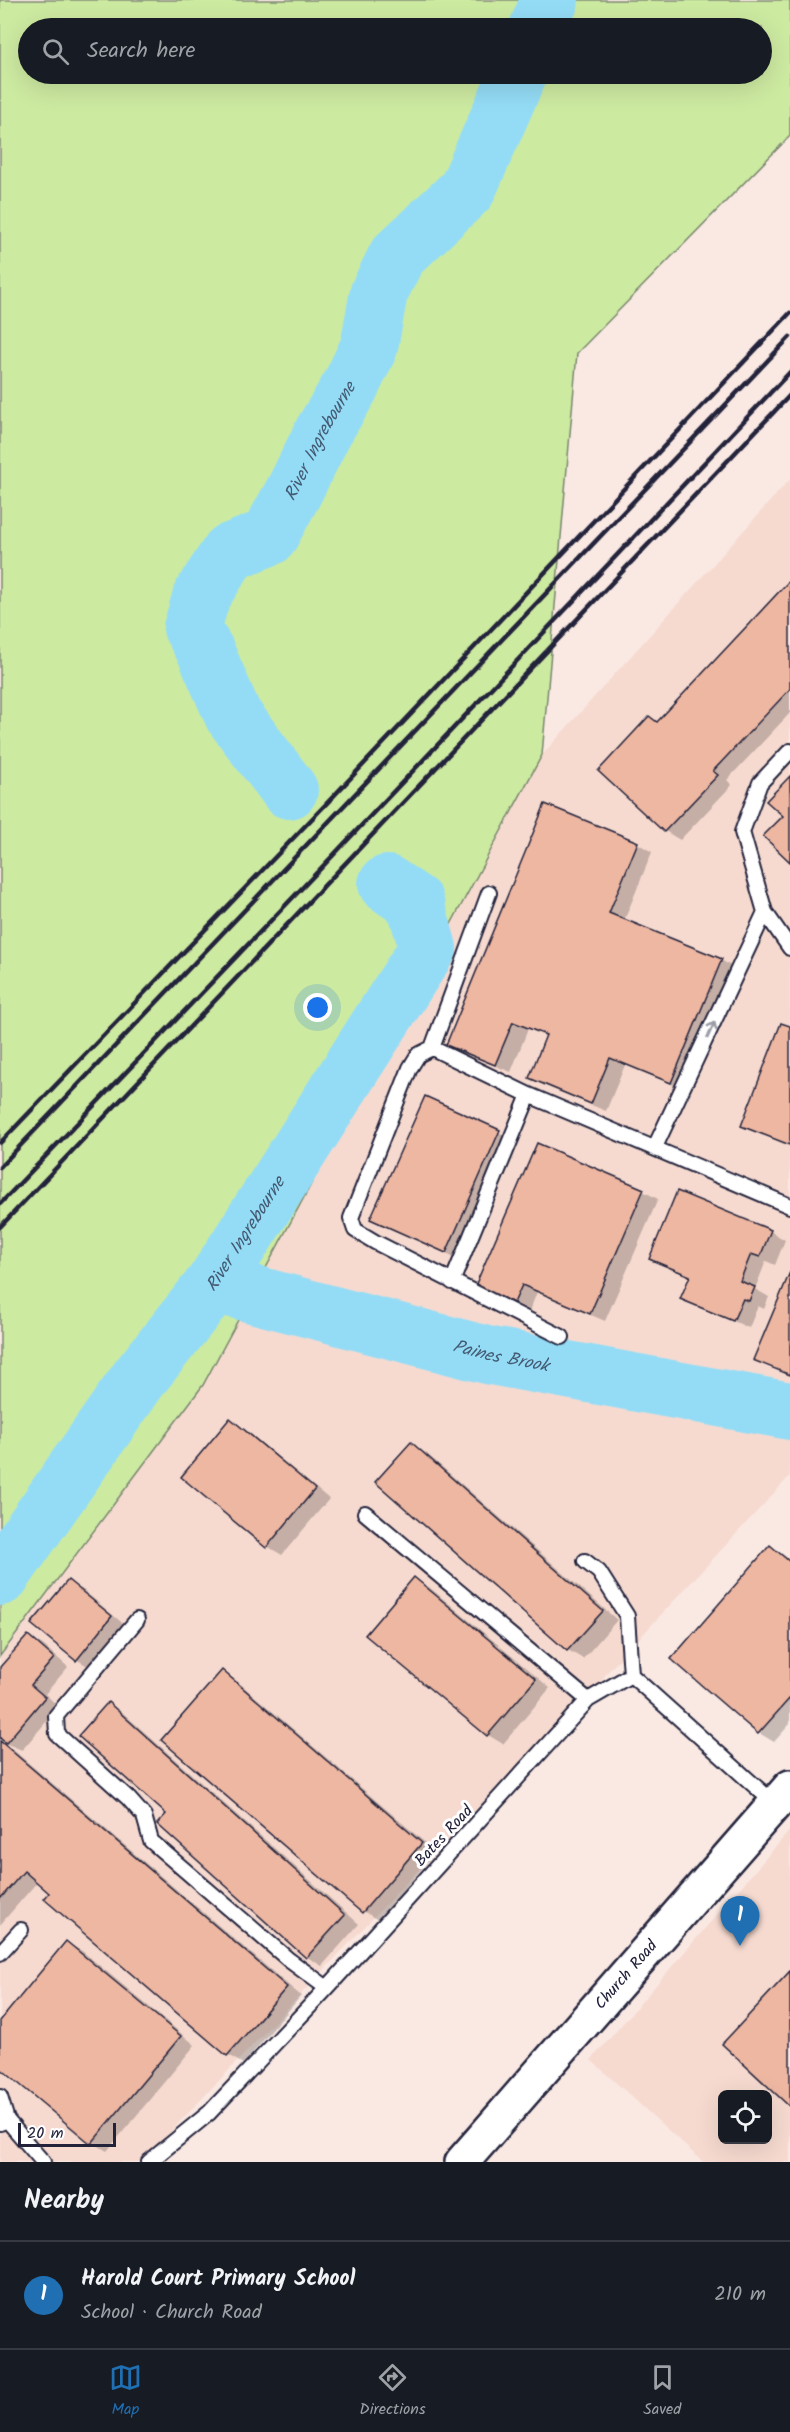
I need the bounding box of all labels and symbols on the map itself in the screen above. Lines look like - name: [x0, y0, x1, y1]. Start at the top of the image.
- water label: River Ingrebourne: [277, 375, 365, 506]
- your location: [303, 993, 332, 1022]
- one-way arrow: [705, 1021, 717, 1039]
- water label: River Ingrebourne: [198, 1169, 294, 1298]
- water label: Paines Brook: [450, 1332, 554, 1381]
- street label: Bates Road: [409, 1799, 480, 1872]
- pin: 1: [720, 1896, 760, 1946]
- street label: Church Road: [588, 1933, 664, 2015]
- scale bar: [18, 2120, 116, 2148]

